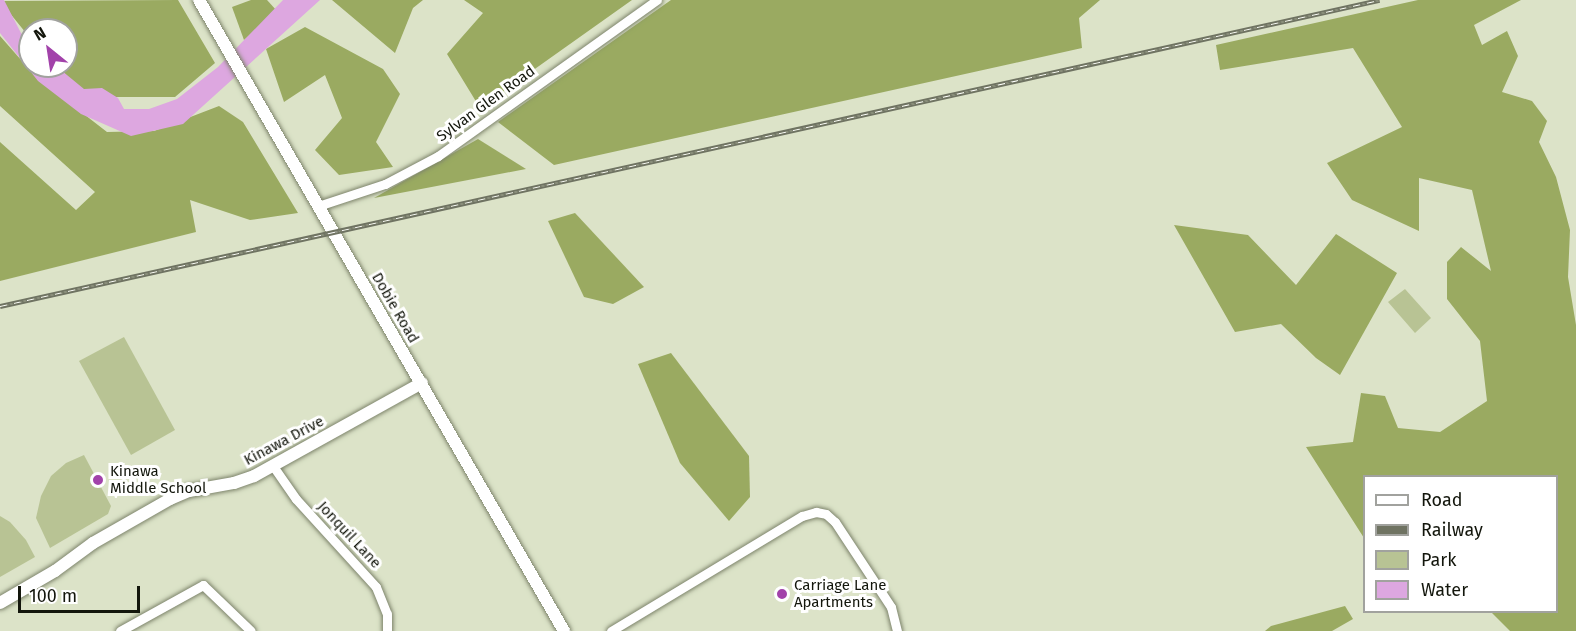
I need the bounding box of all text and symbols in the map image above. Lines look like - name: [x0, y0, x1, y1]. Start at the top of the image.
- north arrow: [18, 18, 78, 78]
- text: N: [30, 23, 49, 45]
- street label: Sylvan Glen Road: [433, 62, 539, 146]
- street label: Dobie Road: [368, 270, 422, 346]
- street label: Kinawa Drive: [241, 412, 327, 470]
- place label: Kinawa Middle School: [110, 462, 206, 497]
- marker: Kinawa Middle School: [91, 473, 105, 487]
- legend: [1363, 475, 1558, 613]
- text: Road: [1421, 489, 1463, 511]
- street label: Jonquil Lane: [313, 498, 385, 572]
- text: Railway: [1421, 519, 1483, 541]
- text: Park: [1421, 549, 1456, 571]
- scale bar: [21, 574, 142, 612]
- place label: Carriage Lane Apartments: [794, 576, 886, 611]
- text: Water: [1421, 579, 1468, 601]
- text: 100 m: [29, 585, 77, 607]
- marker: Carriage Lane Apartments: [775, 587, 789, 601]

